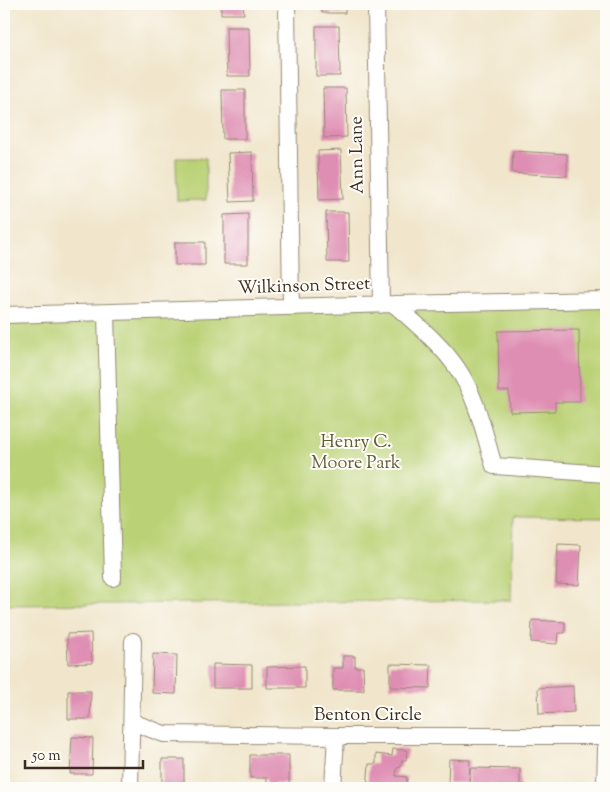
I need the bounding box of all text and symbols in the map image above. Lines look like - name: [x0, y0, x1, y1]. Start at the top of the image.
- street label: Ann Lane: [344, 116, 372, 194]
- street label: Wilkinson Street: [237, 272, 371, 302]
- park label: Henry C. Moore Park: [311, 430, 401, 477]
- street label: Benton Circle: [314, 703, 422, 729]
- scale bar: [25, 737, 142, 769]
- text: 50 m: [31, 746, 61, 767]

